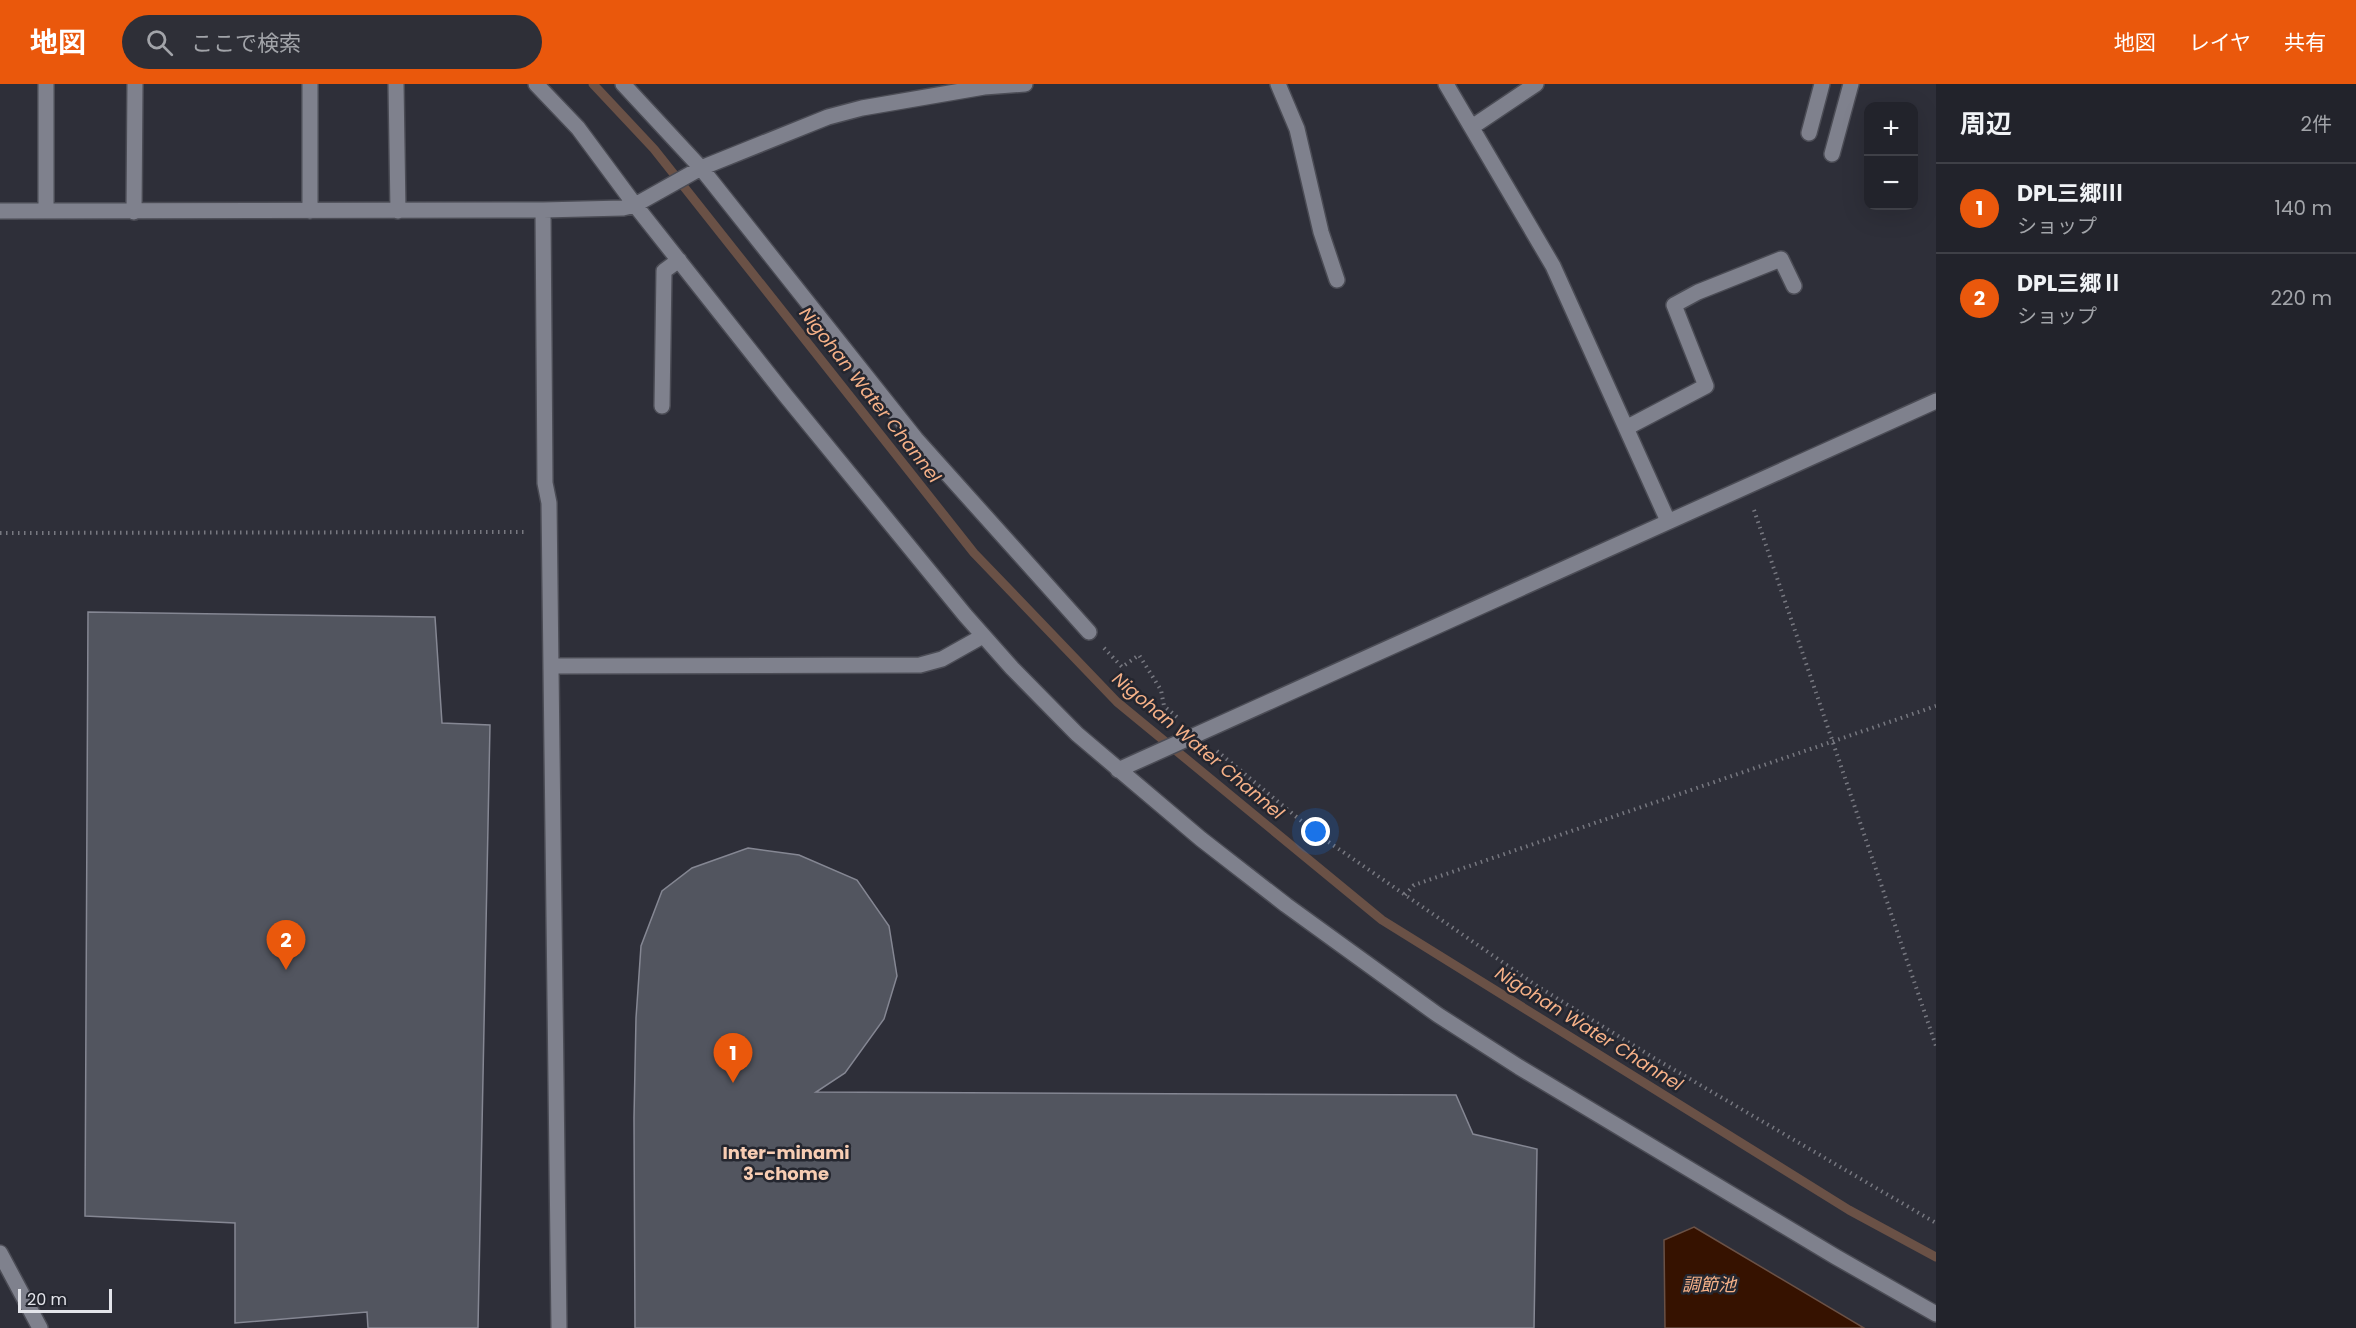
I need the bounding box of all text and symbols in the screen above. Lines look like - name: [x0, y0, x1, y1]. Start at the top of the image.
- search box: [122, 15, 542, 69]
- text: 地図: [30, 23, 86, 62]
- icon: search: [143, 26, 176, 59]
- text: ここで検索: [191, 28, 301, 59]
- text: 地図: [2114, 28, 2156, 57]
- text: レイヤ: [2189, 28, 2251, 57]
- text: 共有: [2284, 28, 2326, 57]
- map controls: [1864, 102, 1918, 210]
- button: +: [1864, 102, 1918, 156]
- text: 周辺: [1960, 106, 2012, 142]
- text: 2件: [2301, 110, 2332, 138]
- button: −: [1864, 156, 1918, 210]
- text: DPL三郷Ⅲ: [2017, 178, 2123, 209]
- text: 1: [1976, 194, 1983, 222]
- text: 140 m: [2275, 194, 2332, 222]
- text: ショップ: [2017, 212, 2097, 240]
- text: DPL三郷Ⅱ: [2017, 268, 2123, 299]
- text: 2: [1974, 284, 1985, 312]
- text: 220 m: [2271, 284, 2332, 312]
- water label: Nigohan Water Channel: [794, 301, 947, 488]
- text: ショップ: [2017, 302, 2097, 330]
- water label: Nigohan Water Channel: [1107, 666, 1290, 825]
- your location: [1301, 817, 1330, 846]
- pin: 2: [266, 920, 306, 970]
- water label: Nigohan Water Channel: [1491, 960, 1688, 1097]
- pin: 1: [714, 1034, 752, 1083]
- district label: Inter-minami 3-chome: [722, 1140, 850, 1186]
- water label: 調節池: [1682, 1272, 1738, 1297]
- scale bar: [18, 1286, 112, 1314]
- text: 20 m: [27, 1288, 67, 1311]

